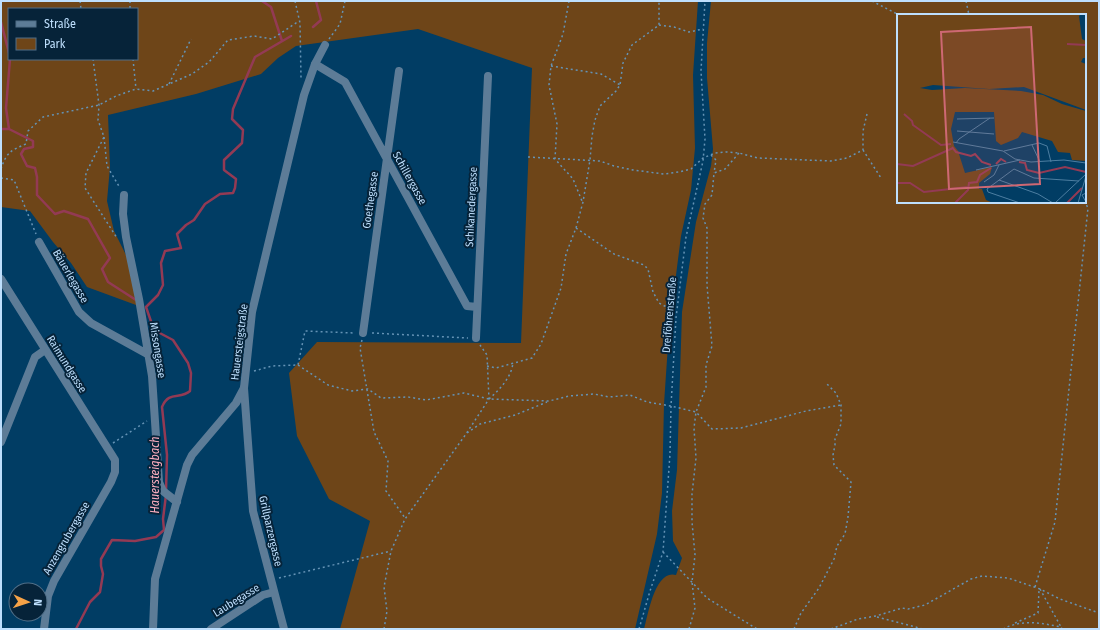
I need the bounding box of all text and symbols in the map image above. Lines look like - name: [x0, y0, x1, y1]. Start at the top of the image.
- legend: [8, 8, 138, 60]
- inset map: [897, 14, 1086, 203]
- text: Straße: [44, 17, 76, 31]
- text: Park: [44, 37, 66, 51]
- street label: Schillergasse: [390, 149, 429, 207]
- street label: Schikanedergasse: [463, 167, 480, 247]
- street label: Goethegasse: [360, 171, 381, 229]
- street label: Bäuerlegasse: [50, 247, 91, 305]
- street label: Dreiföhrenstraße: [660, 277, 679, 354]
- street label: Hauersteigstraße: [228, 303, 251, 381]
- street label: Missongasse: [147, 321, 168, 379]
- street label: Raimundgasse: [44, 333, 89, 395]
- water label: Hauersteigbach: [148, 436, 162, 514]
- street label: Grillparzergasse: [256, 495, 285, 568]
- street label: Anzengrubergasse: [40, 500, 93, 577]
- street label: Laubegasse: [211, 581, 262, 620]
- north arrow: [8, 582, 48, 622]
- text: N: [31, 599, 44, 606]

